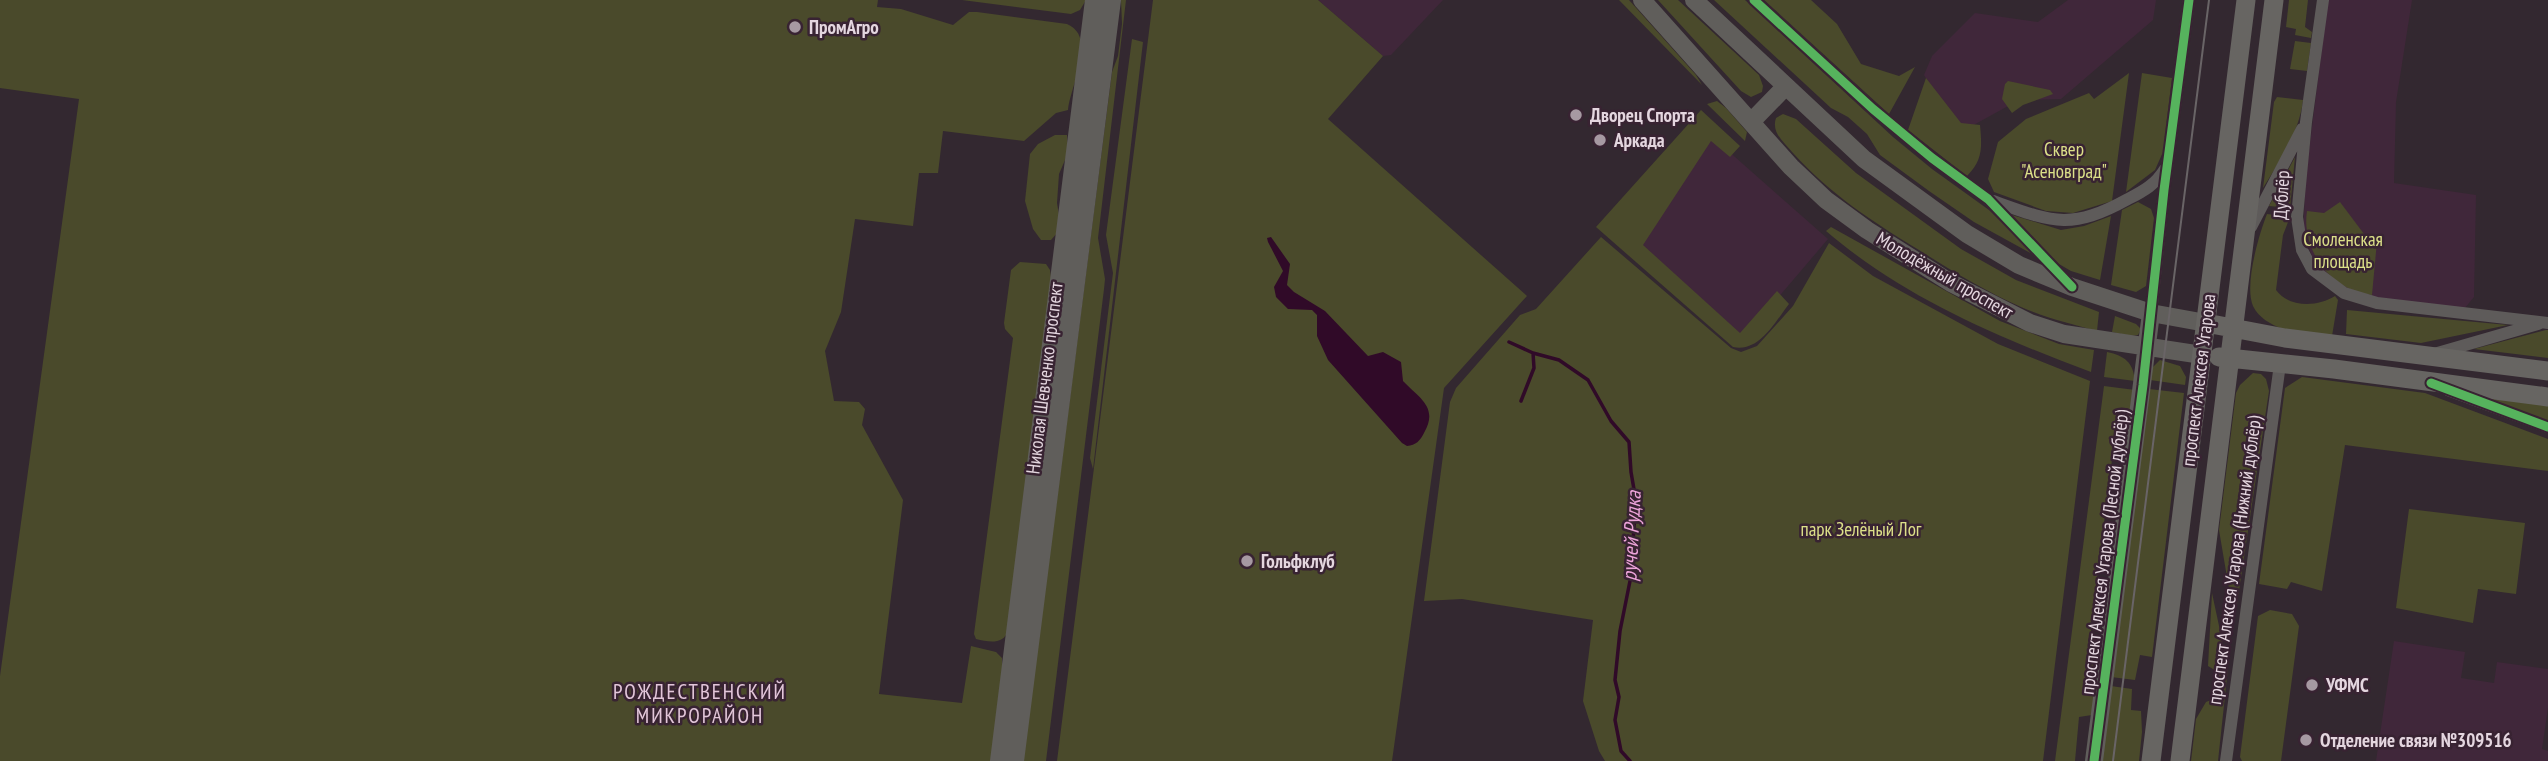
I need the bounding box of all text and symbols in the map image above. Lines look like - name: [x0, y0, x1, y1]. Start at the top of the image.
- place label: ПромАгро: [809, 15, 879, 39]
- marker: ПромАгро: [787, 19, 803, 35]
- place label: Дворец Спорта: [1590, 103, 1695, 127]
- marker: Дворец Спорта: [1568, 107, 1584, 123]
- place label: Аркада: [1613, 128, 1665, 152]
- marker: Аркада: [1592, 132, 1608, 148]
- park label: Сквер "Асеновград": [2021, 137, 2107, 183]
- street label: Дублёр: [2268, 170, 2294, 220]
- street label: Молодёжный проспект: [1872, 226, 2019, 324]
- park label: Смоленская площадь: [2303, 227, 2383, 273]
- street label: Николая Шевченко проспект: [1020, 280, 1068, 475]
- street label: проспект Алексея Угарова: [2176, 292, 2220, 468]
- street label: проспект Алексея Угарова (Лесной дублёр): [2075, 408, 2133, 696]
- street label: проспект Алексея Угарова (Нижний дублёр): [2202, 413, 2266, 706]
- water label: ручей Рудка: [1615, 489, 1647, 582]
- park label: парк Зелёный Лог: [1801, 517, 1922, 541]
- place label: Гольфклуб: [1261, 549, 1335, 573]
- marker: Гольфклуб: [1239, 553, 1255, 569]
- place label: УФМС: [2325, 673, 2369, 697]
- marker: УФМС: [2304, 677, 2320, 693]
- district label: РОЖДЕСТВЕНСКИЙ МИКРОРАЙОН: [613, 678, 787, 729]
- place label: Отделение связи №309516: [2320, 728, 2512, 752]
- marker: Отделение связи №309516: [2298, 732, 2314, 748]

